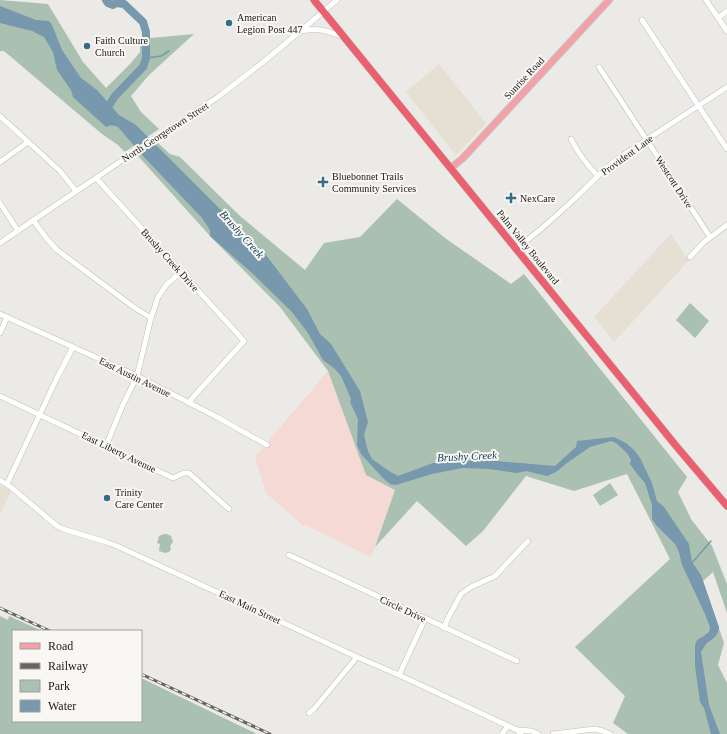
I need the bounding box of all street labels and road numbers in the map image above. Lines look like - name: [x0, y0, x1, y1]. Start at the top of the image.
- street label: Sunrise Road: [502, 55, 546, 101]
- street label: North Georgetown Street: [120, 100, 210, 164]
- street label: Provident Lane: [599, 132, 656, 177]
- street label: Westcott Drive: [653, 154, 695, 211]
- street label: Palm Valley Boulevard: [495, 208, 561, 286]
- street label: Brushy Creek Drive: [139, 226, 201, 294]
- street label: East Austin Avenue: [97, 355, 173, 399]
- street label: East Liberty Avenue: [80, 429, 159, 475]
- street label: East Main Street: [217, 588, 283, 626]
- street label: Circle Drive: [378, 594, 428, 625]

